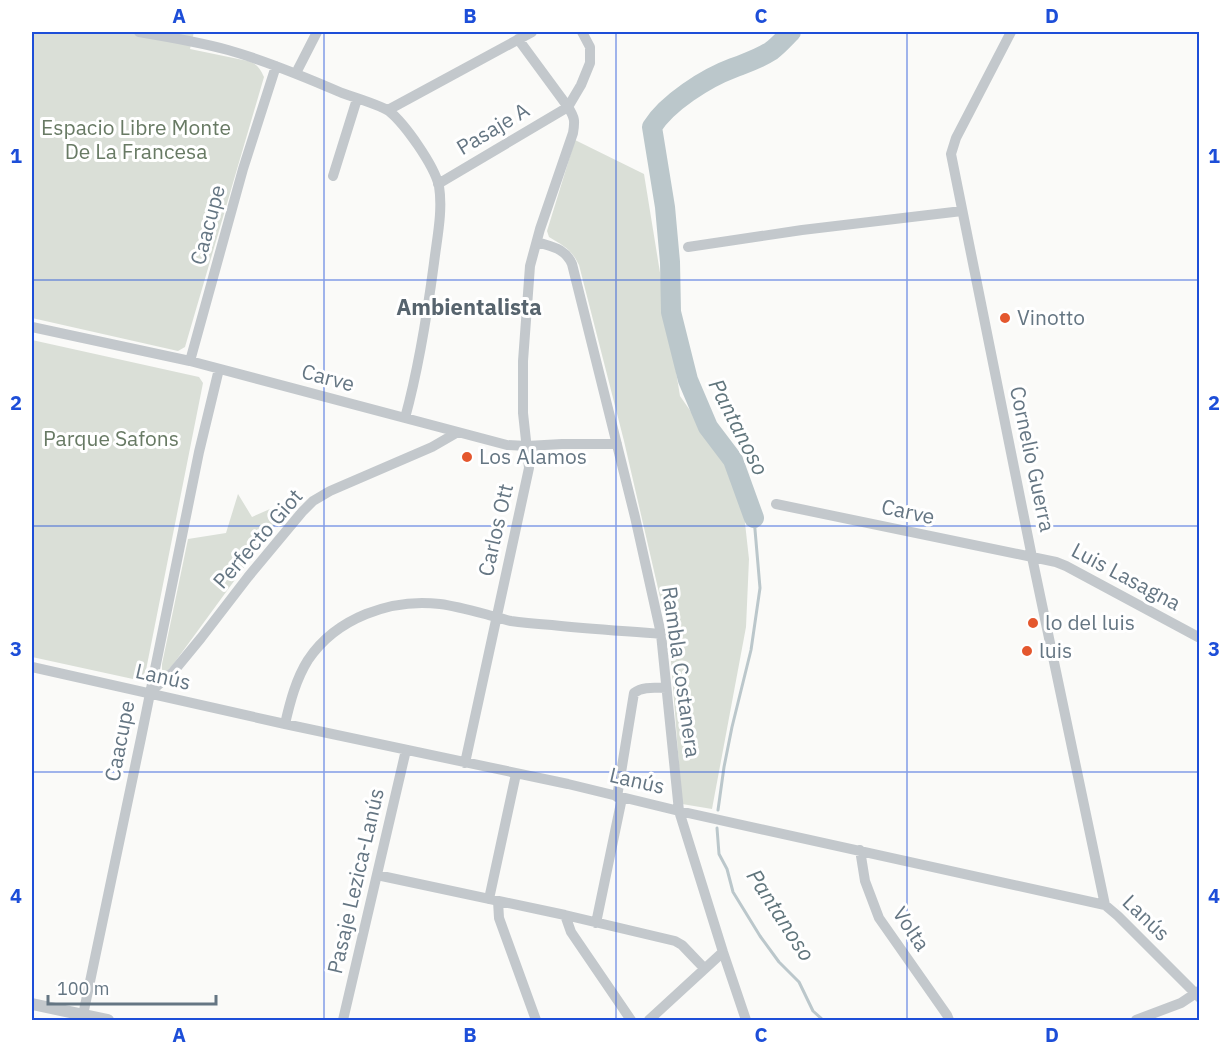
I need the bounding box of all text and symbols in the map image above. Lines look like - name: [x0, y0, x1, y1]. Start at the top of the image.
- text: A: [172, 2, 186, 29]
- text: B: [463, 2, 477, 29]
- text: C: [754, 2, 768, 29]
- text: D: [1045, 2, 1059, 29]
- street label: Pasaje A: [451, 95, 534, 161]
- park label: Espacio Libre Monte De La Francesa: [41, 113, 231, 165]
- text: 1: [10, 142, 22, 169]
- text: 1: [1208, 142, 1220, 169]
- street label: Caacupe: [183, 182, 231, 268]
- district label: Ambientalista: [396, 292, 542, 321]
- place label: Vinotto: [1017, 303, 1085, 331]
- marker: Vinotto: [998, 311, 1012, 325]
- street label: Carve: [299, 357, 358, 398]
- water label: Pantanoso: [703, 374, 776, 480]
- street label: Cornelio Guerra: [1004, 383, 1062, 534]
- text: 2: [10, 389, 22, 416]
- text: 2: [1208, 389, 1220, 416]
- park label: Parque Safons: [43, 424, 179, 452]
- place label: Los Alamos: [479, 442, 587, 470]
- marker: Los Alamos: [460, 450, 474, 464]
- street label: Carlos Ott: [471, 481, 519, 579]
- street label: Perfecto Giot: [206, 483, 308, 594]
- street label: Carve: [879, 492, 937, 530]
- street label: Luis Lasagna: [1067, 536, 1186, 617]
- street label: Rambla Costanera: [656, 584, 708, 759]
- place label: lo del luis: [1045, 608, 1135, 636]
- marker: lo del luis: [1026, 616, 1040, 630]
- text: 3: [10, 635, 22, 662]
- text: 3: [1208, 635, 1220, 662]
- place label: luis: [1039, 636, 1072, 664]
- marker: luis: [1020, 644, 1034, 658]
- street label: Lanús: [133, 656, 194, 696]
- street label: Caacupe: [97, 698, 141, 784]
- street label: Lanús: [607, 760, 668, 800]
- street label: Pasaje Lezica-Lanús: [320, 785, 390, 976]
- water label: Pantanoso: [741, 863, 822, 966]
- text: 4: [10, 882, 22, 909]
- text: 4: [1208, 882, 1220, 909]
- street label: Lanús: [1117, 888, 1176, 947]
- street label: Volta: [887, 901, 937, 956]
- scale bar: [48, 968, 216, 1006]
- text: 100 m: [57, 977, 109, 1000]
- text: A: [172, 1021, 186, 1048]
- text: B: [463, 1021, 477, 1048]
- text: C: [754, 1021, 768, 1048]
- text: D: [1045, 1021, 1059, 1048]

